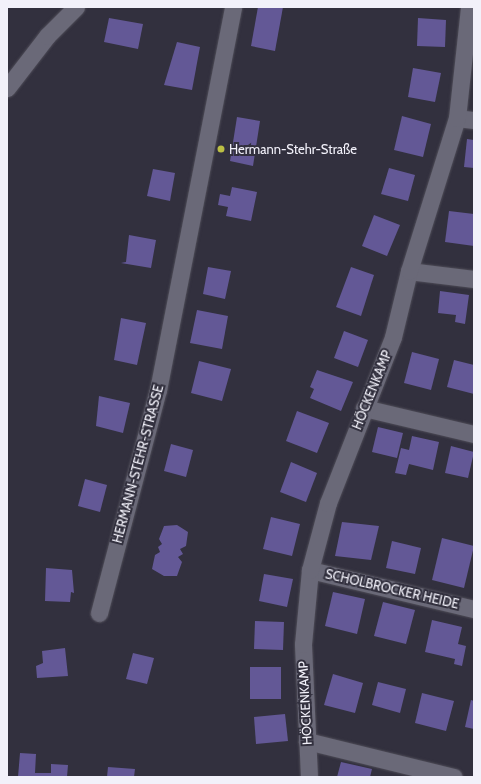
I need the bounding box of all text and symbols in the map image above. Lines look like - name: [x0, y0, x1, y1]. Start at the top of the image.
- place label: Hermann-Stehr-Straße: [229, 141, 357, 157]
- marker: Hermann-Stehr-Straße: [216, 144, 226, 154]
- street label: HÖCKENKAMP: [349, 348, 395, 432]
- street label: HERMANN-STEHR-STRASSE: [109, 383, 167, 545]
- street label: SCHOLBROCKER HEIDE: [324, 566, 460, 612]
- street label: HÖCKENKAMP: [295, 661, 315, 745]

